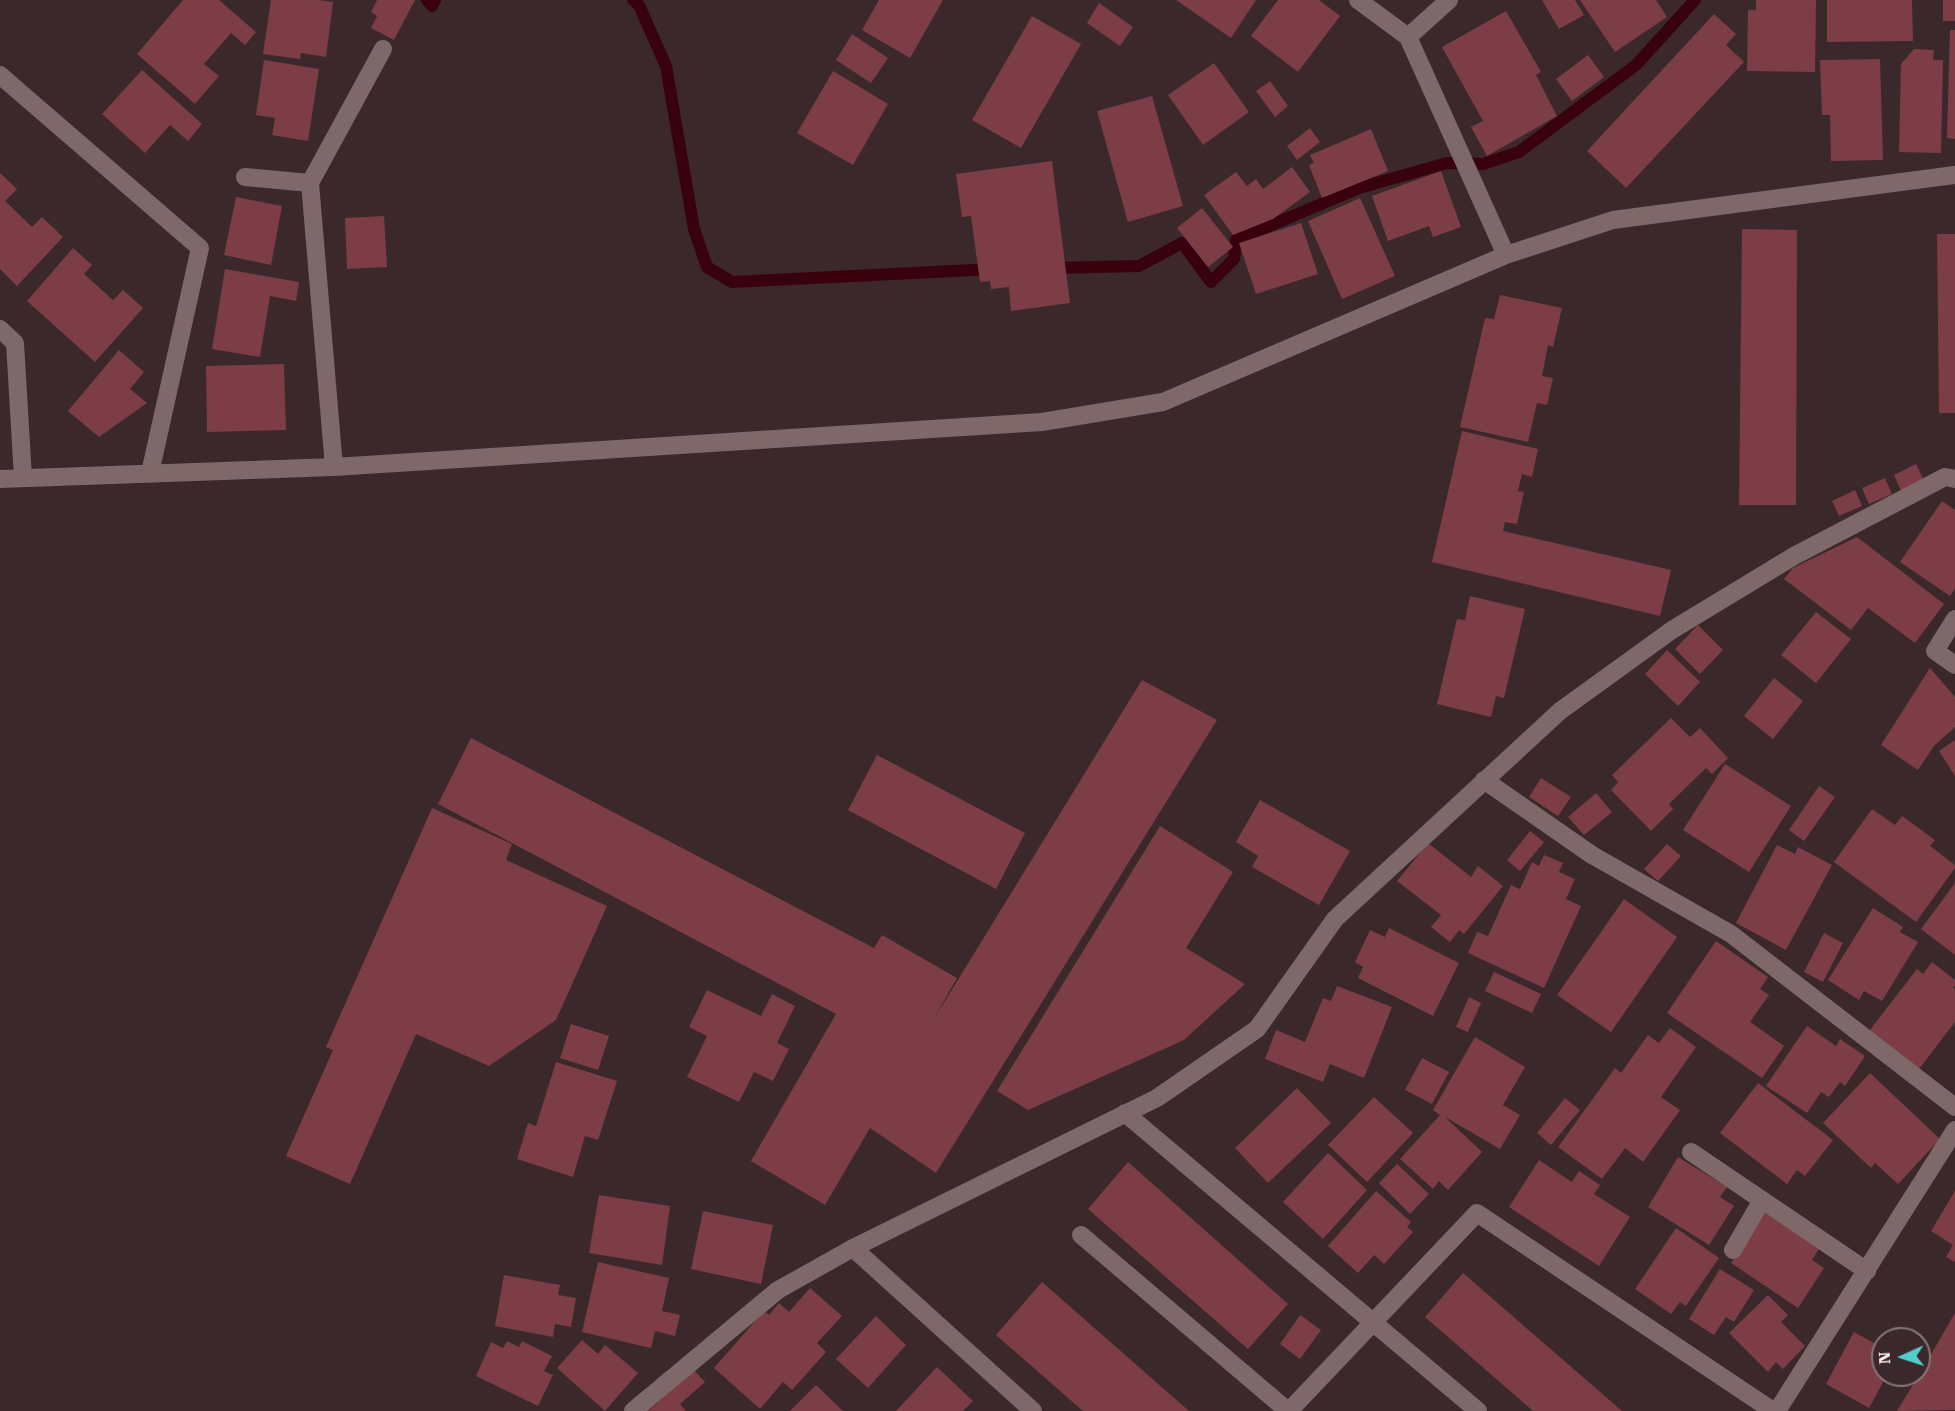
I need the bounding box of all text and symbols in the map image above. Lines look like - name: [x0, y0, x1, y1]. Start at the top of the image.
- north arrow: [1871, 1327, 1931, 1387]
- text: N: [1875, 1351, 1894, 1365]

